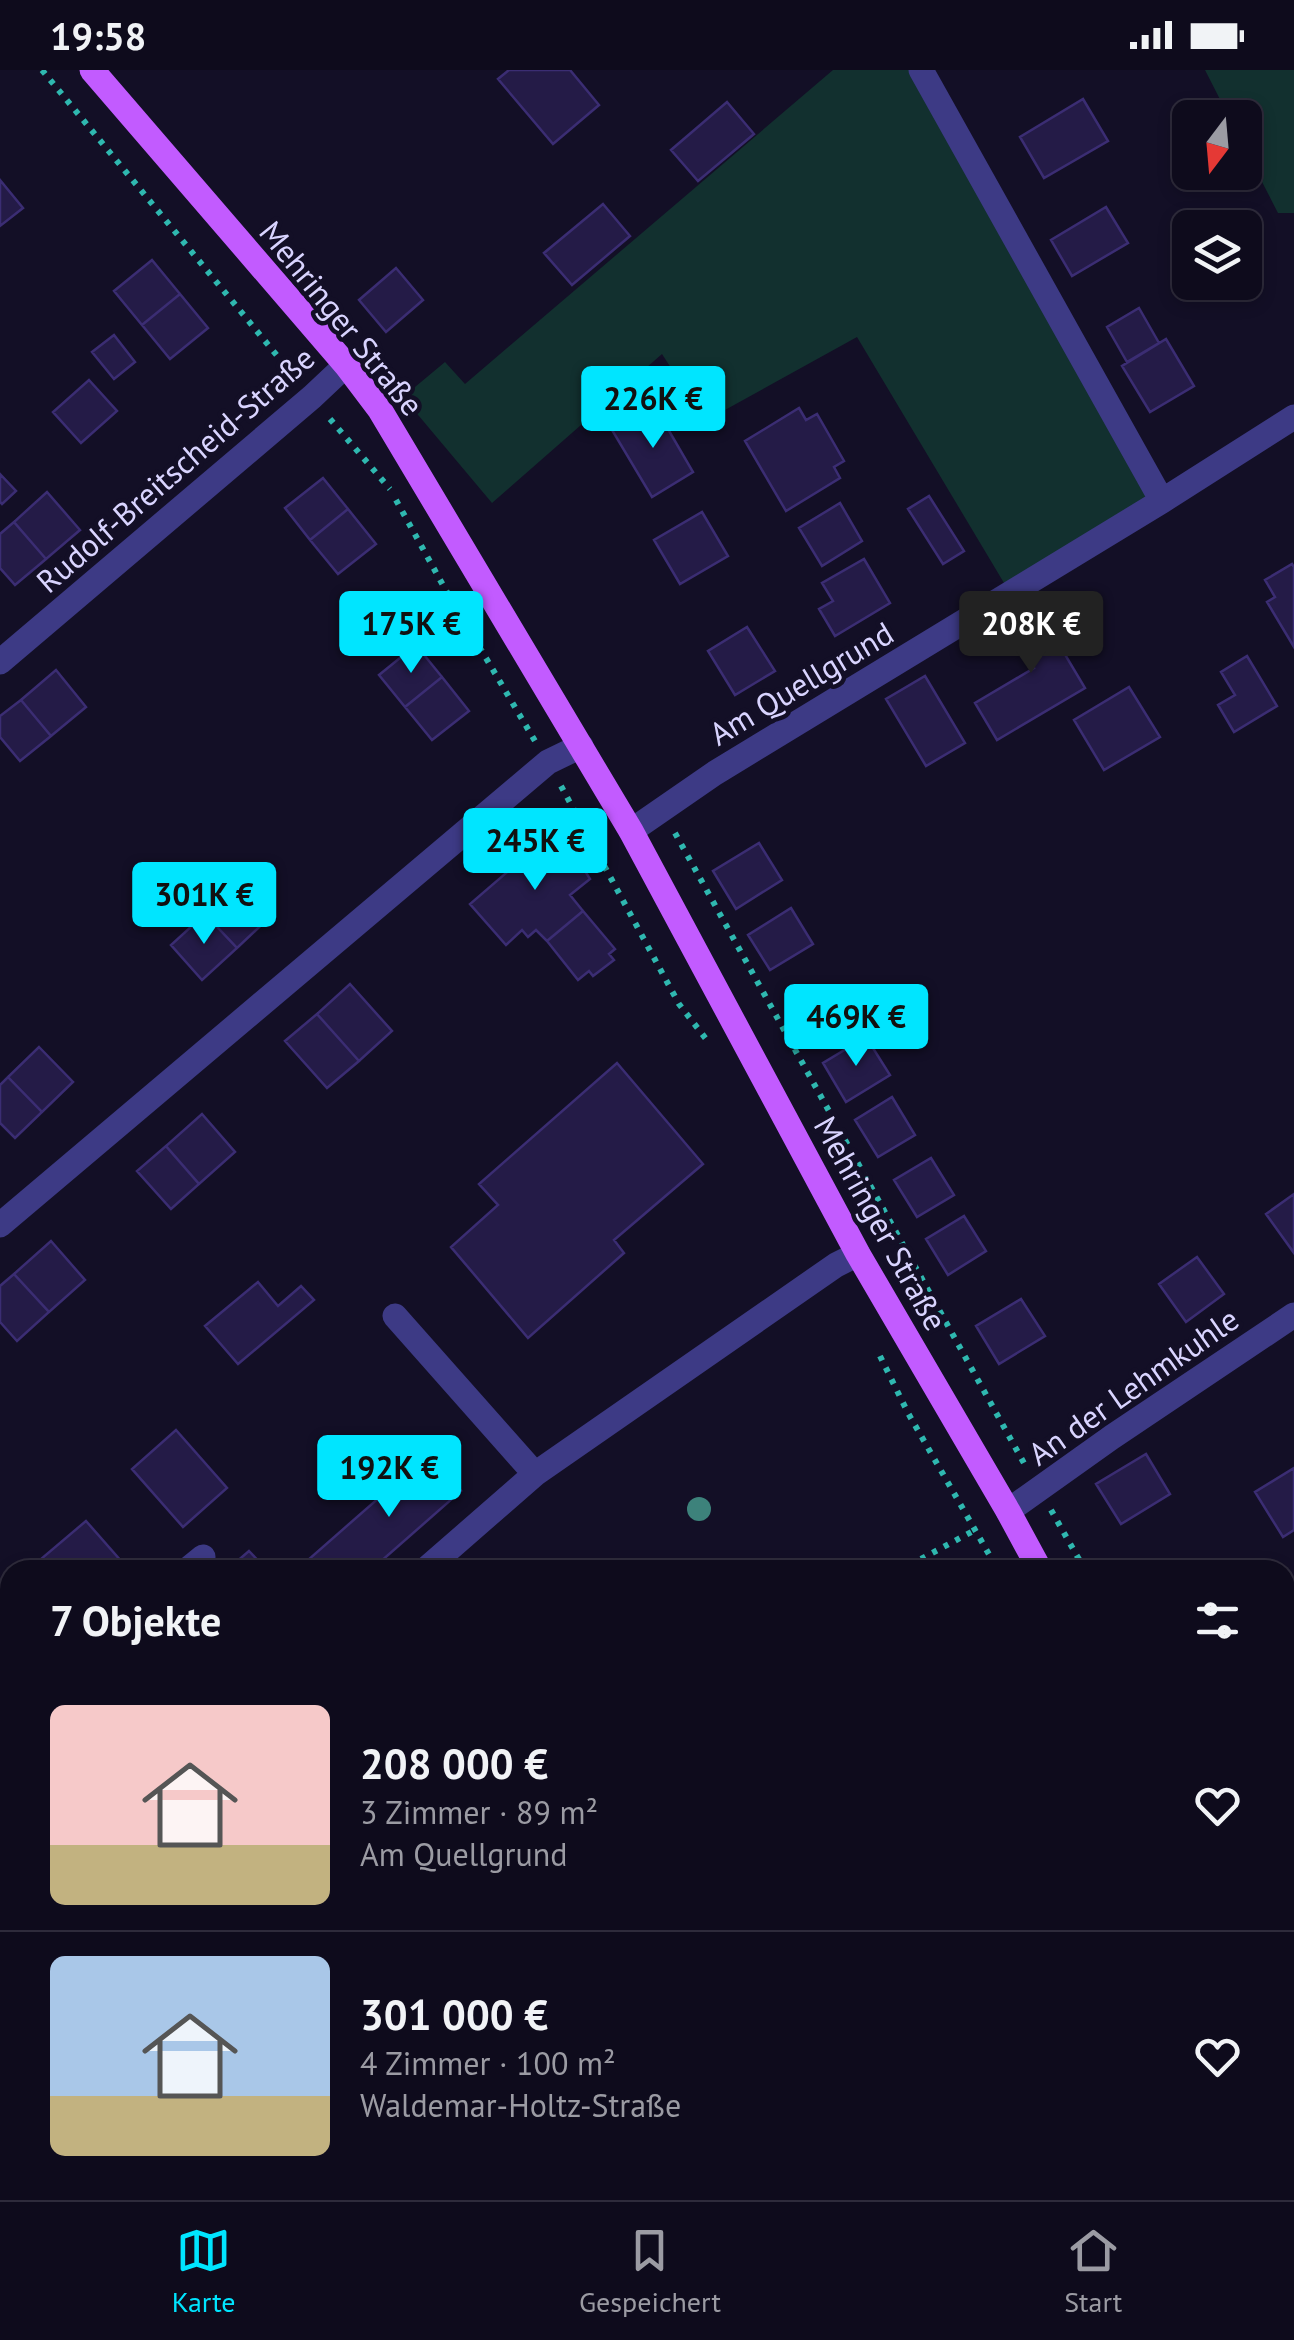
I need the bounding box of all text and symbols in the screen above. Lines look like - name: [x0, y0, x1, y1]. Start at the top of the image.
- text: 19:58: [50, 11, 146, 60]
- north arrow: [1172, 100, 1262, 190]
- map controls: [1172, 100, 1262, 300]
- button: layers: [1172, 210, 1262, 300]
- street label: Mehringer Straße: [251, 212, 433, 424]
- street label: Rudolf-Breitscheid-Straße: [27, 337, 323, 601]
- pin: 226K €: [572, 366, 734, 451]
- text: 226K €: [603, 377, 703, 419]
- pin: 175K €: [330, 591, 492, 676]
- pin: 208K €: [950, 591, 1112, 676]
- text: 175K €: [361, 602, 461, 644]
- text: 208K €: [981, 602, 1081, 644]
- street label: Am Quellgrund: [701, 612, 901, 754]
- pin: 245K €: [454, 808, 616, 893]
- text: 245K €: [485, 819, 585, 861]
- pin: 301K €: [123, 862, 285, 947]
- text: 301K €: [154, 873, 254, 915]
- pin: 469K €: [775, 984, 937, 1069]
- text: 469K €: [806, 995, 906, 1037]
- street label: Mehringer Straße: [805, 1108, 957, 1338]
- street label: An der Lehmkuhle: [1019, 1298, 1247, 1474]
- pin: 192K €: [308, 1435, 470, 1520]
- text: 192K €: [339, 1446, 439, 1488]
- text: 7 Objekte: [50, 1593, 221, 1648]
- icon: filters: [1190, 1593, 1245, 1648]
- text: 208 000 €: [360, 1736, 548, 1791]
- icon: home: [130, 1745, 250, 1865]
- icon: heart: [1190, 1778, 1245, 1833]
- text: 3 Zimmer · 89 m²: [360, 1791, 598, 1833]
- text: Am Quellgrund: [360, 1833, 567, 1875]
- text: 301 000 €: [360, 1987, 548, 2042]
- icon: home: [130, 1996, 250, 2116]
- icon: heart: [1190, 2029, 1245, 2084]
- text: 4 Zimmer · 100 m²: [360, 2042, 616, 2084]
- text: Waldemar-Holtz-Straße: [360, 2084, 681, 2126]
- tab: Karte: [172, 2223, 236, 2320]
- tab: Gespeichert: [579, 2223, 721, 2320]
- tab: Start: [1064, 2223, 1122, 2320]

